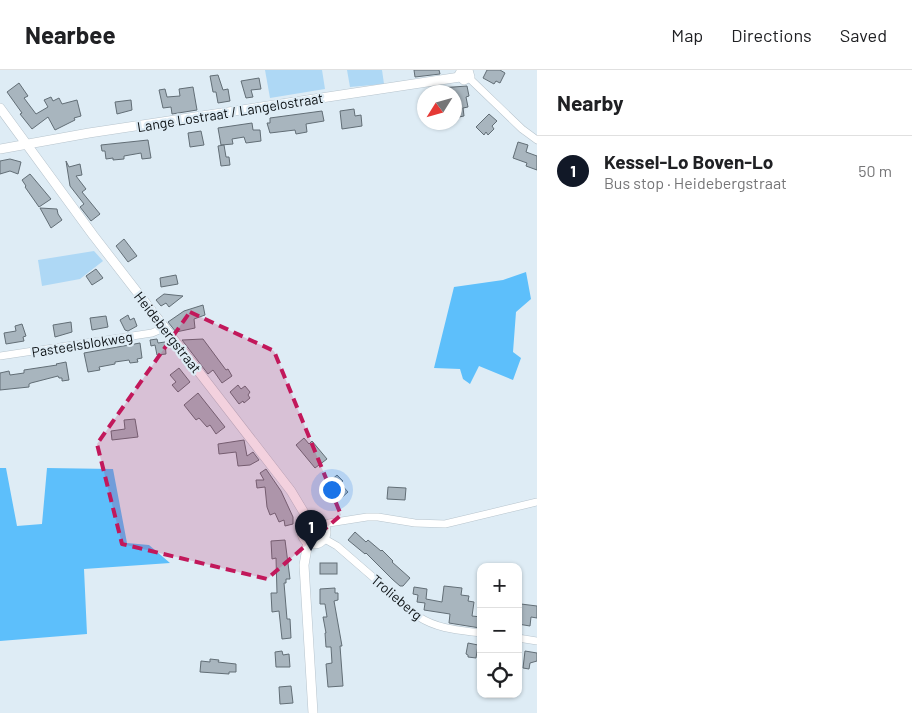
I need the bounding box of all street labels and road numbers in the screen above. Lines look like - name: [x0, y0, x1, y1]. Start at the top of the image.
- street label: Lange Lostraat / Langelostraat: [136, 89, 324, 135]
- street label: Heidebergstraat: [131, 288, 205, 376]
- street label: Pasteelsblokweg: [30, 328, 134, 360]
- street label: Trolieberg: [368, 571, 426, 623]

